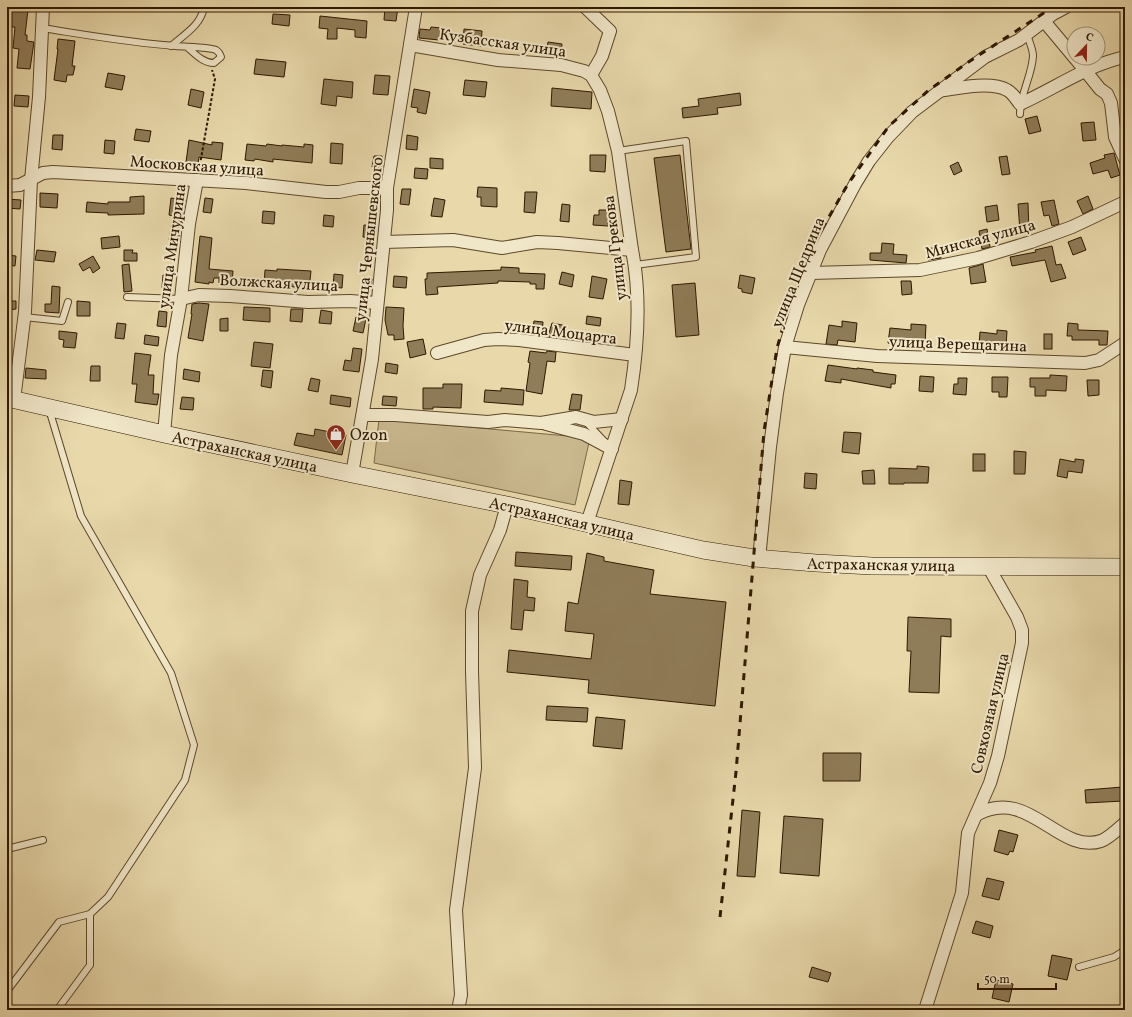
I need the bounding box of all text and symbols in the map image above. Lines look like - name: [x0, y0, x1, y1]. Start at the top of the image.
- street label: Кузбасская улица: [438, 24, 568, 64]
- north arrow: [1066, 26, 1106, 66]
- text: С: [1083, 30, 1095, 46]
- street label: Московская улица: [129, 151, 265, 183]
- street label: улица Чернышевского: [350, 156, 390, 322]
- street label: улица Мичурина: [153, 182, 193, 310]
- street label: улица Грекова: [599, 194, 633, 302]
- street label: улица Щедрина: [767, 214, 831, 332]
- street label: Минская улица: [923, 215, 1038, 265]
- street label: Волжская улица: [219, 270, 339, 298]
- street label: улица Моцарта: [503, 315, 618, 351]
- street label: улица Верещагина: [888, 332, 1027, 358]
- shop icon: Ozon: [325, 423, 347, 451]
- place label: Ozon: [350, 425, 388, 447]
- street label: Астраханская улица: [170, 427, 320, 479]
- street label: Астраханская улица: [487, 493, 636, 547]
- street label: Астраханская улица: [807, 554, 955, 578]
- street label: Совхозная улица: [966, 651, 1016, 776]
- scale bar: [978, 965, 1056, 991]
- text: 50 m: [984, 972, 1010, 988]

